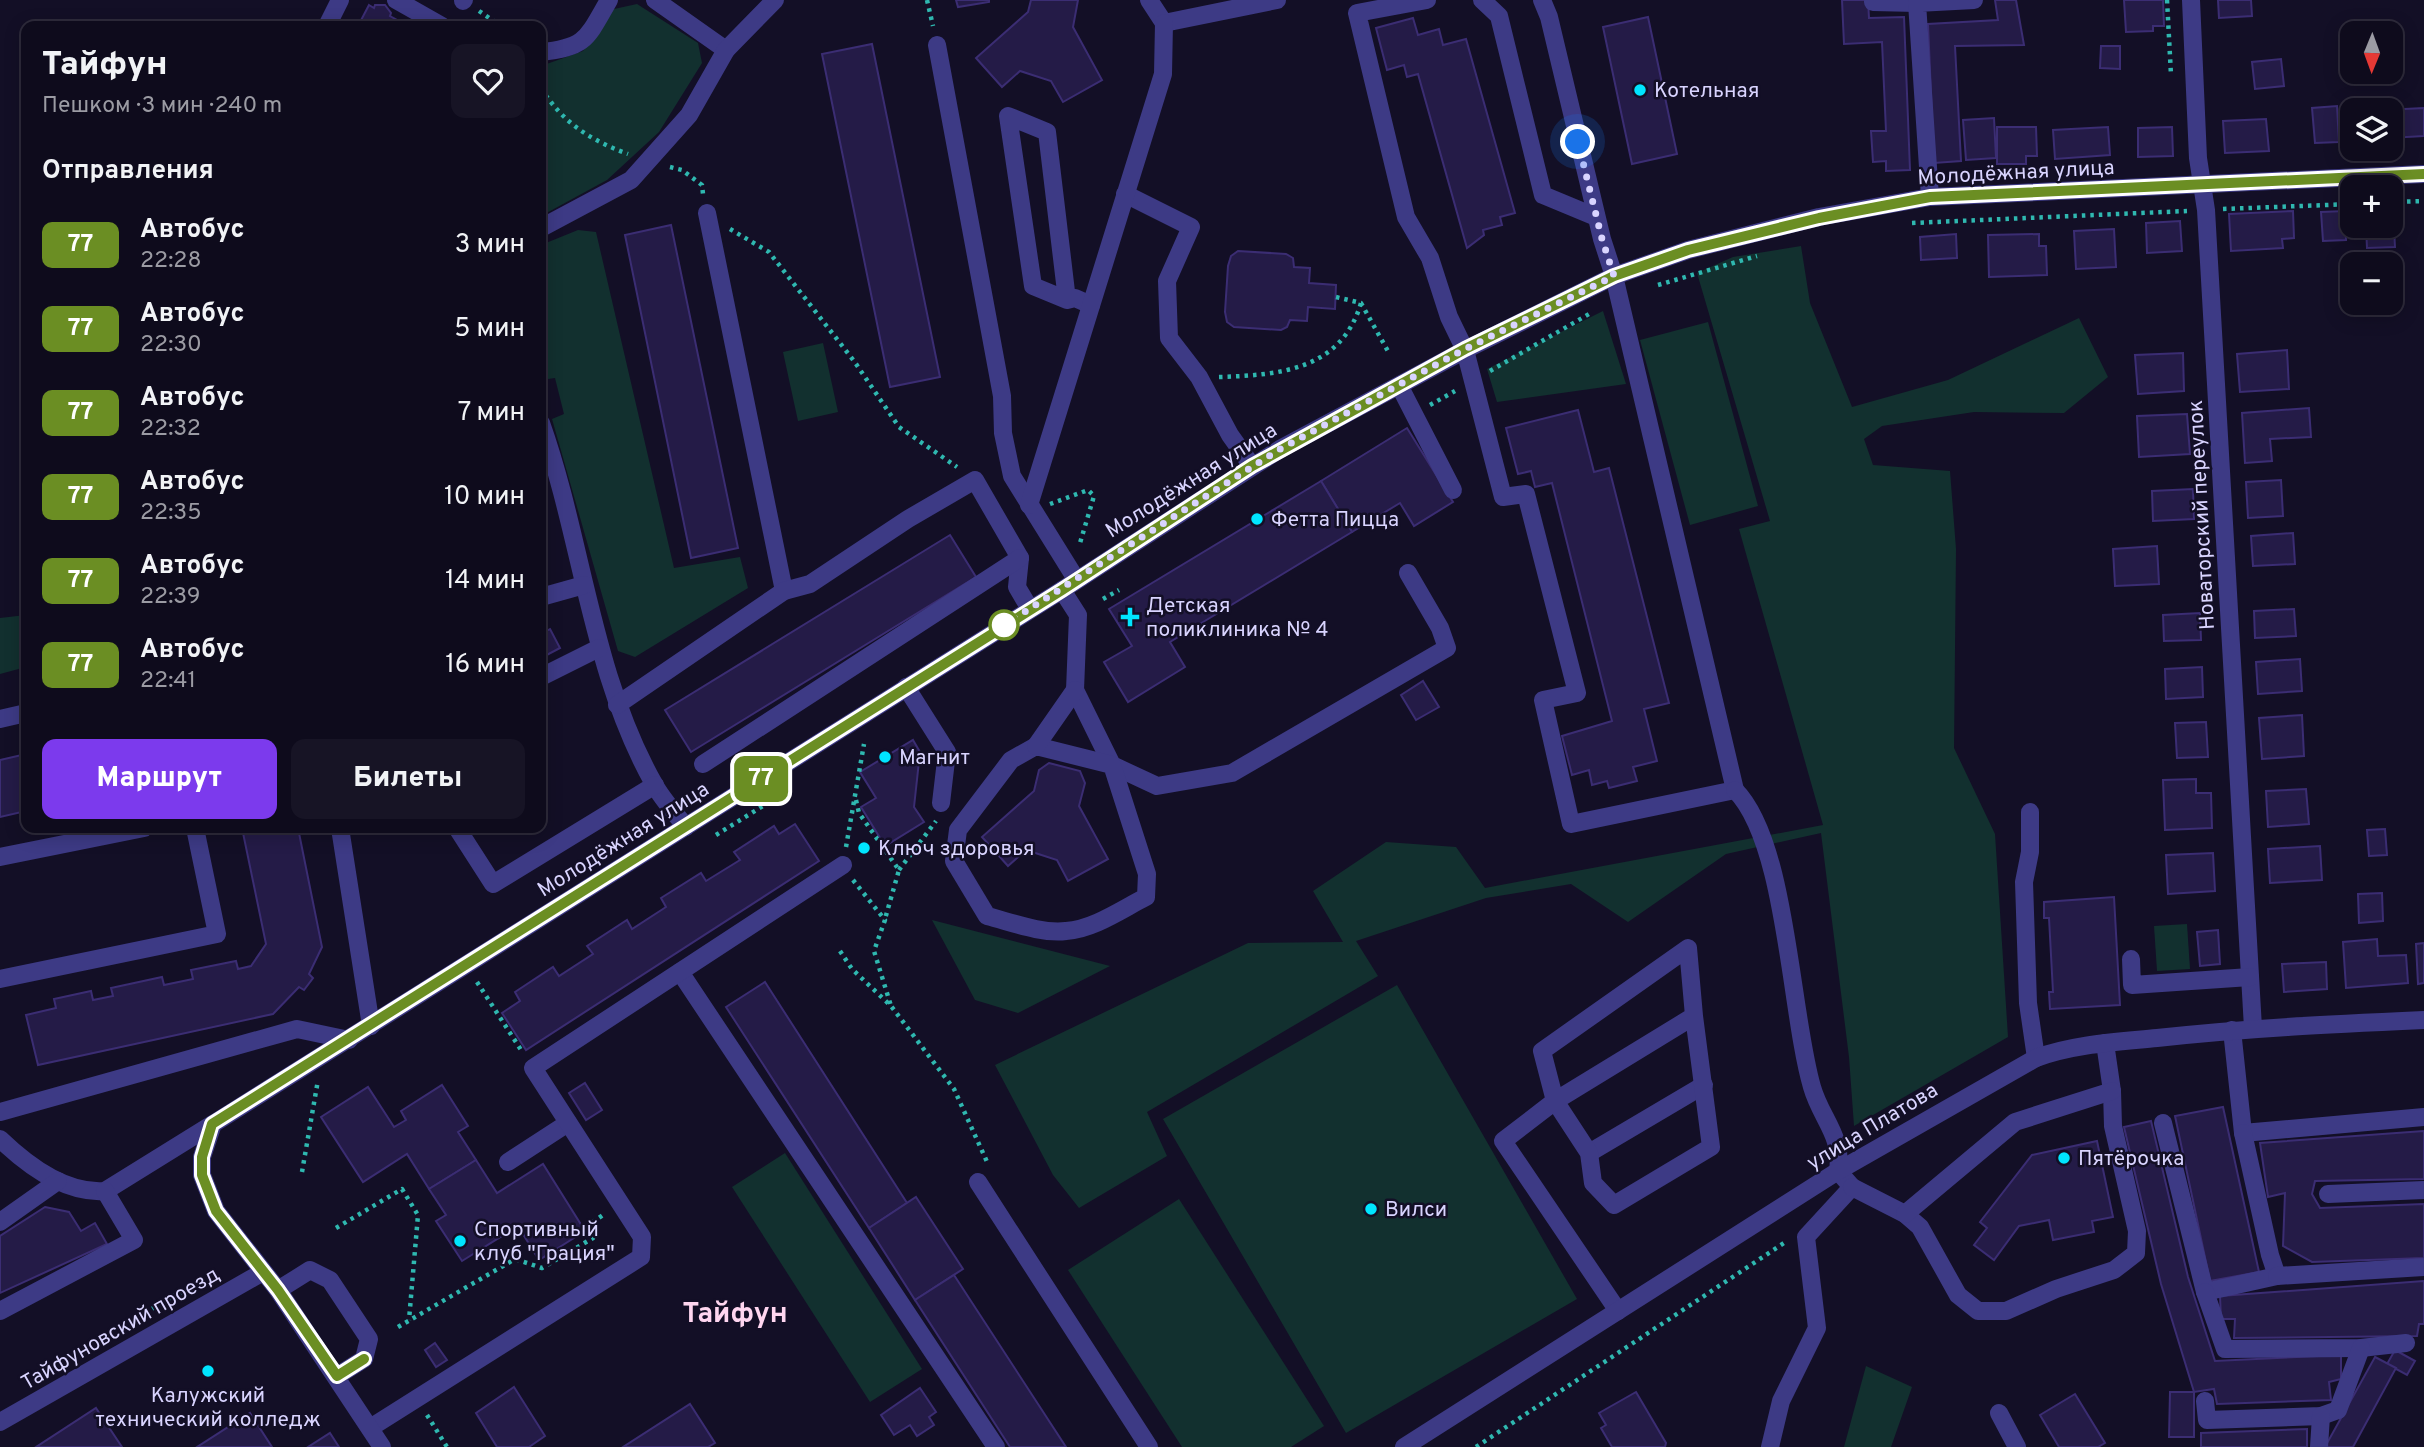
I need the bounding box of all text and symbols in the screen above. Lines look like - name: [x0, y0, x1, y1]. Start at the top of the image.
- north arrow: [2340, 21, 2403, 84]
- map controls: [2340, 21, 2403, 315]
- button: heart: [451, 44, 525, 118]
- text: Тайфун: [42, 45, 168, 87]
- place label: Котельная: [1654, 78, 1759, 105]
- marker: Котельная: [1632, 82, 1648, 98]
- text: Пешком · 3 мин · 240 m: [42, 92, 282, 121]
- button: layers: [2340, 98, 2403, 161]
- your location: [1560, 124, 1595, 159]
- text: Отправления: [42, 155, 214, 188]
- street label: Молодёжная улица: [1917, 155, 2115, 192]
- button: +: [2340, 175, 2403, 238]
- text: Автобус: [140, 214, 245, 247]
- text: 3 мин: [455, 229, 525, 262]
- text: 77: [68, 230, 93, 260]
- text: 22:28: [140, 247, 201, 276]
- button: −: [2340, 252, 2403, 315]
- text: Автобус: [140, 298, 245, 331]
- text: 5 мин: [454, 313, 525, 346]
- text: 77: [68, 314, 93, 344]
- text: 22:30: [140, 331, 202, 360]
- text: Автобус: [140, 382, 245, 415]
- text: 7 мин: [458, 397, 525, 430]
- text: 77: [68, 398, 93, 428]
- street label: Новаторский переулок: [2183, 399, 2222, 630]
- text: 22:32: [140, 415, 201, 444]
- street label: Молодёжная улица: [1101, 418, 1283, 545]
- text: Автобус: [140, 466, 245, 499]
- text: 10 мин: [444, 481, 525, 514]
- text: 77: [68, 482, 93, 512]
- text: 22:35: [140, 499, 201, 528]
- place label: Фетта Пицца: [1271, 507, 1399, 534]
- marker: Фетта Пицца: [1249, 511, 1265, 527]
- text: Автобус: [140, 550, 245, 583]
- text: 14 мин: [445, 565, 525, 598]
- text: 77: [68, 566, 93, 596]
- text: 22:39: [140, 583, 200, 612]
- place label: Детская поликлиника № 4: [1146, 593, 1328, 644]
- marker: Детская поликлиника № 4: [1120, 607, 1140, 627]
- unlabelled marker: [989, 610, 1019, 640]
- text: Автобус: [140, 634, 245, 667]
- text: 16 мин: [445, 649, 525, 682]
- text: 77: [68, 650, 93, 680]
- text: 22:41: [140, 667, 196, 696]
- button: Маршрут: [42, 739, 277, 819]
- button: Билеты: [291, 739, 525, 819]
- place label: Магнит: [899, 745, 970, 772]
- marker: Магнит: [877, 749, 893, 765]
- line badge: 77: [730, 756, 792, 802]
- text: 77: [748, 764, 774, 794]
- street label: Молодёжная улица: [533, 777, 715, 904]
- place label: Ключ здоровья: [878, 836, 1034, 863]
- marker: Ключ здоровья: [856, 840, 872, 856]
- street label: улица Платова: [1802, 1078, 1943, 1177]
- place label: Пятёрочка: [2078, 1146, 2184, 1173]
- marker: Пятёрочка: [2056, 1150, 2072, 1166]
- place label: Вилси: [1385, 1197, 1447, 1224]
- marker: Вилси: [1363, 1201, 1379, 1217]
- place label: Спортивный клуб "Грация": [474, 1217, 615, 1268]
- marker: Спортивный клуб "Грация": [452, 1233, 468, 1249]
- street label: Тайфуновский проезд: [17, 1261, 225, 1397]
- district label: Тайфун: [682, 1297, 788, 1333]
- marker: Калужский технический колледж: [200, 1363, 216, 1379]
- place label: Калужский технический колледж: [95, 1383, 321, 1434]

